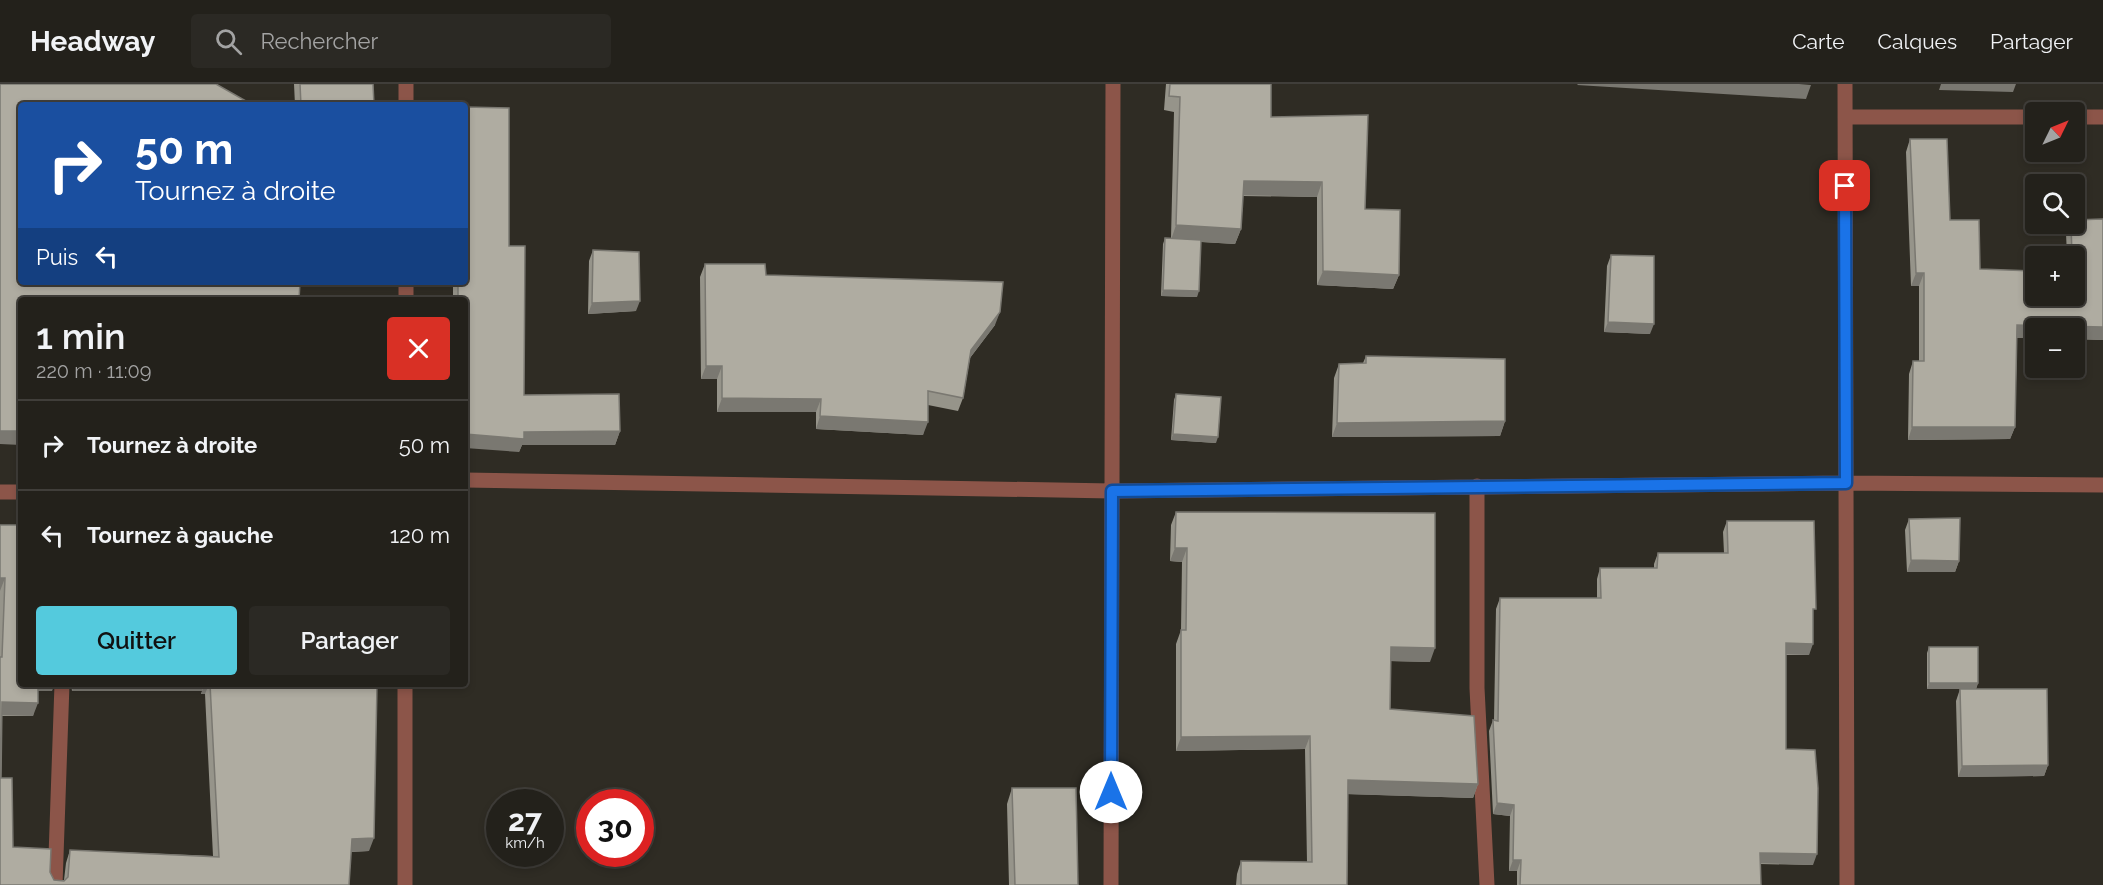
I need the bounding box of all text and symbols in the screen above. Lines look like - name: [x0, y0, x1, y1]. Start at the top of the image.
- search box: [191, 14, 611, 68]
- text: Headway: [30, 25, 155, 58]
- icon: search: [212, 25, 245, 58]
- text: Rechercher: [260, 28, 378, 54]
- text: Carte: [1792, 29, 1845, 54]
- text: Calques: [1878, 29, 1957, 54]
- text: Partager: [1990, 29, 2073, 54]
- north arrow: [2025, 102, 2085, 162]
- map controls: [2025, 102, 2085, 378]
- text: 50 m: [135, 125, 233, 174]
- icon: right: [36, 126, 114, 204]
- pin: [1819, 160, 1870, 211]
- icon: arrive: [1828, 169, 1861, 202]
- button: search: [2025, 174, 2085, 234]
- text: Tournez à droite: [135, 175, 336, 206]
- icon: left: [90, 240, 123, 273]
- text: Puis: [36, 244, 78, 270]
- button: +: [2025, 246, 2085, 306]
- text: 1 min: [36, 315, 125, 357]
- button: close: [387, 317, 450, 380]
- button: −: [2025, 318, 2085, 378]
- text: 220 m · 11:09: [36, 359, 151, 383]
- icon: right: [36, 429, 69, 462]
- text: Tournez à droite: [87, 432, 257, 458]
- text: 50 m: [399, 432, 450, 458]
- icon: left: [36, 519, 69, 552]
- text: Tournez à gauche: [87, 522, 273, 548]
- text: 120 m: [390, 522, 450, 548]
- button: Quitter: [36, 606, 237, 675]
- button: Partager: [249, 606, 450, 675]
- position arrow: [1079, 760, 1143, 824]
- speed limit sign: 30: [576, 789, 654, 867]
- text: 27: [508, 803, 542, 838]
- text: km/h: [505, 834, 545, 852]

